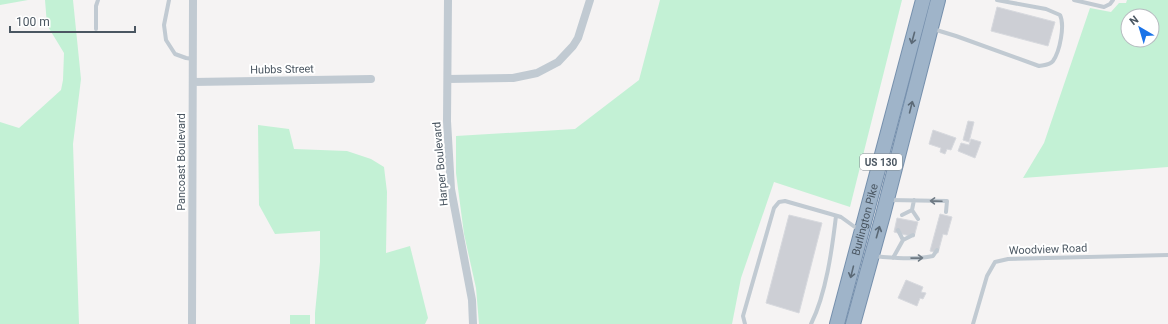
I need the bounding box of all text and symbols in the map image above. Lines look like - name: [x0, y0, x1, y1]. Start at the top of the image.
- scale bar: [10, 8, 135, 34]
- north arrow: [1120, 8, 1160, 48]
- text: N: [1127, 13, 1141, 28]
- text: 100 m: [16, 15, 50, 29]
- one-way arrow: [909, 31, 917, 44]
- street label: Hubbs Street: [250, 62, 314, 77]
- one-way arrow: [907, 100, 915, 113]
- street label: Pancoast Boulevard: [175, 113, 188, 211]
- street label: Harper Boulevard: [430, 121, 451, 207]
- road number: US 130: [860, 154, 902, 170]
- street label: Burlington Pike: [849, 182, 881, 257]
- one-way arrow: [930, 197, 943, 205]
- one-way arrow: [875, 226, 882, 239]
- street label: Woodview Road: [1009, 242, 1087, 257]
- one-way arrow: [910, 254, 923, 262]
- one-way arrow: [848, 265, 855, 278]

